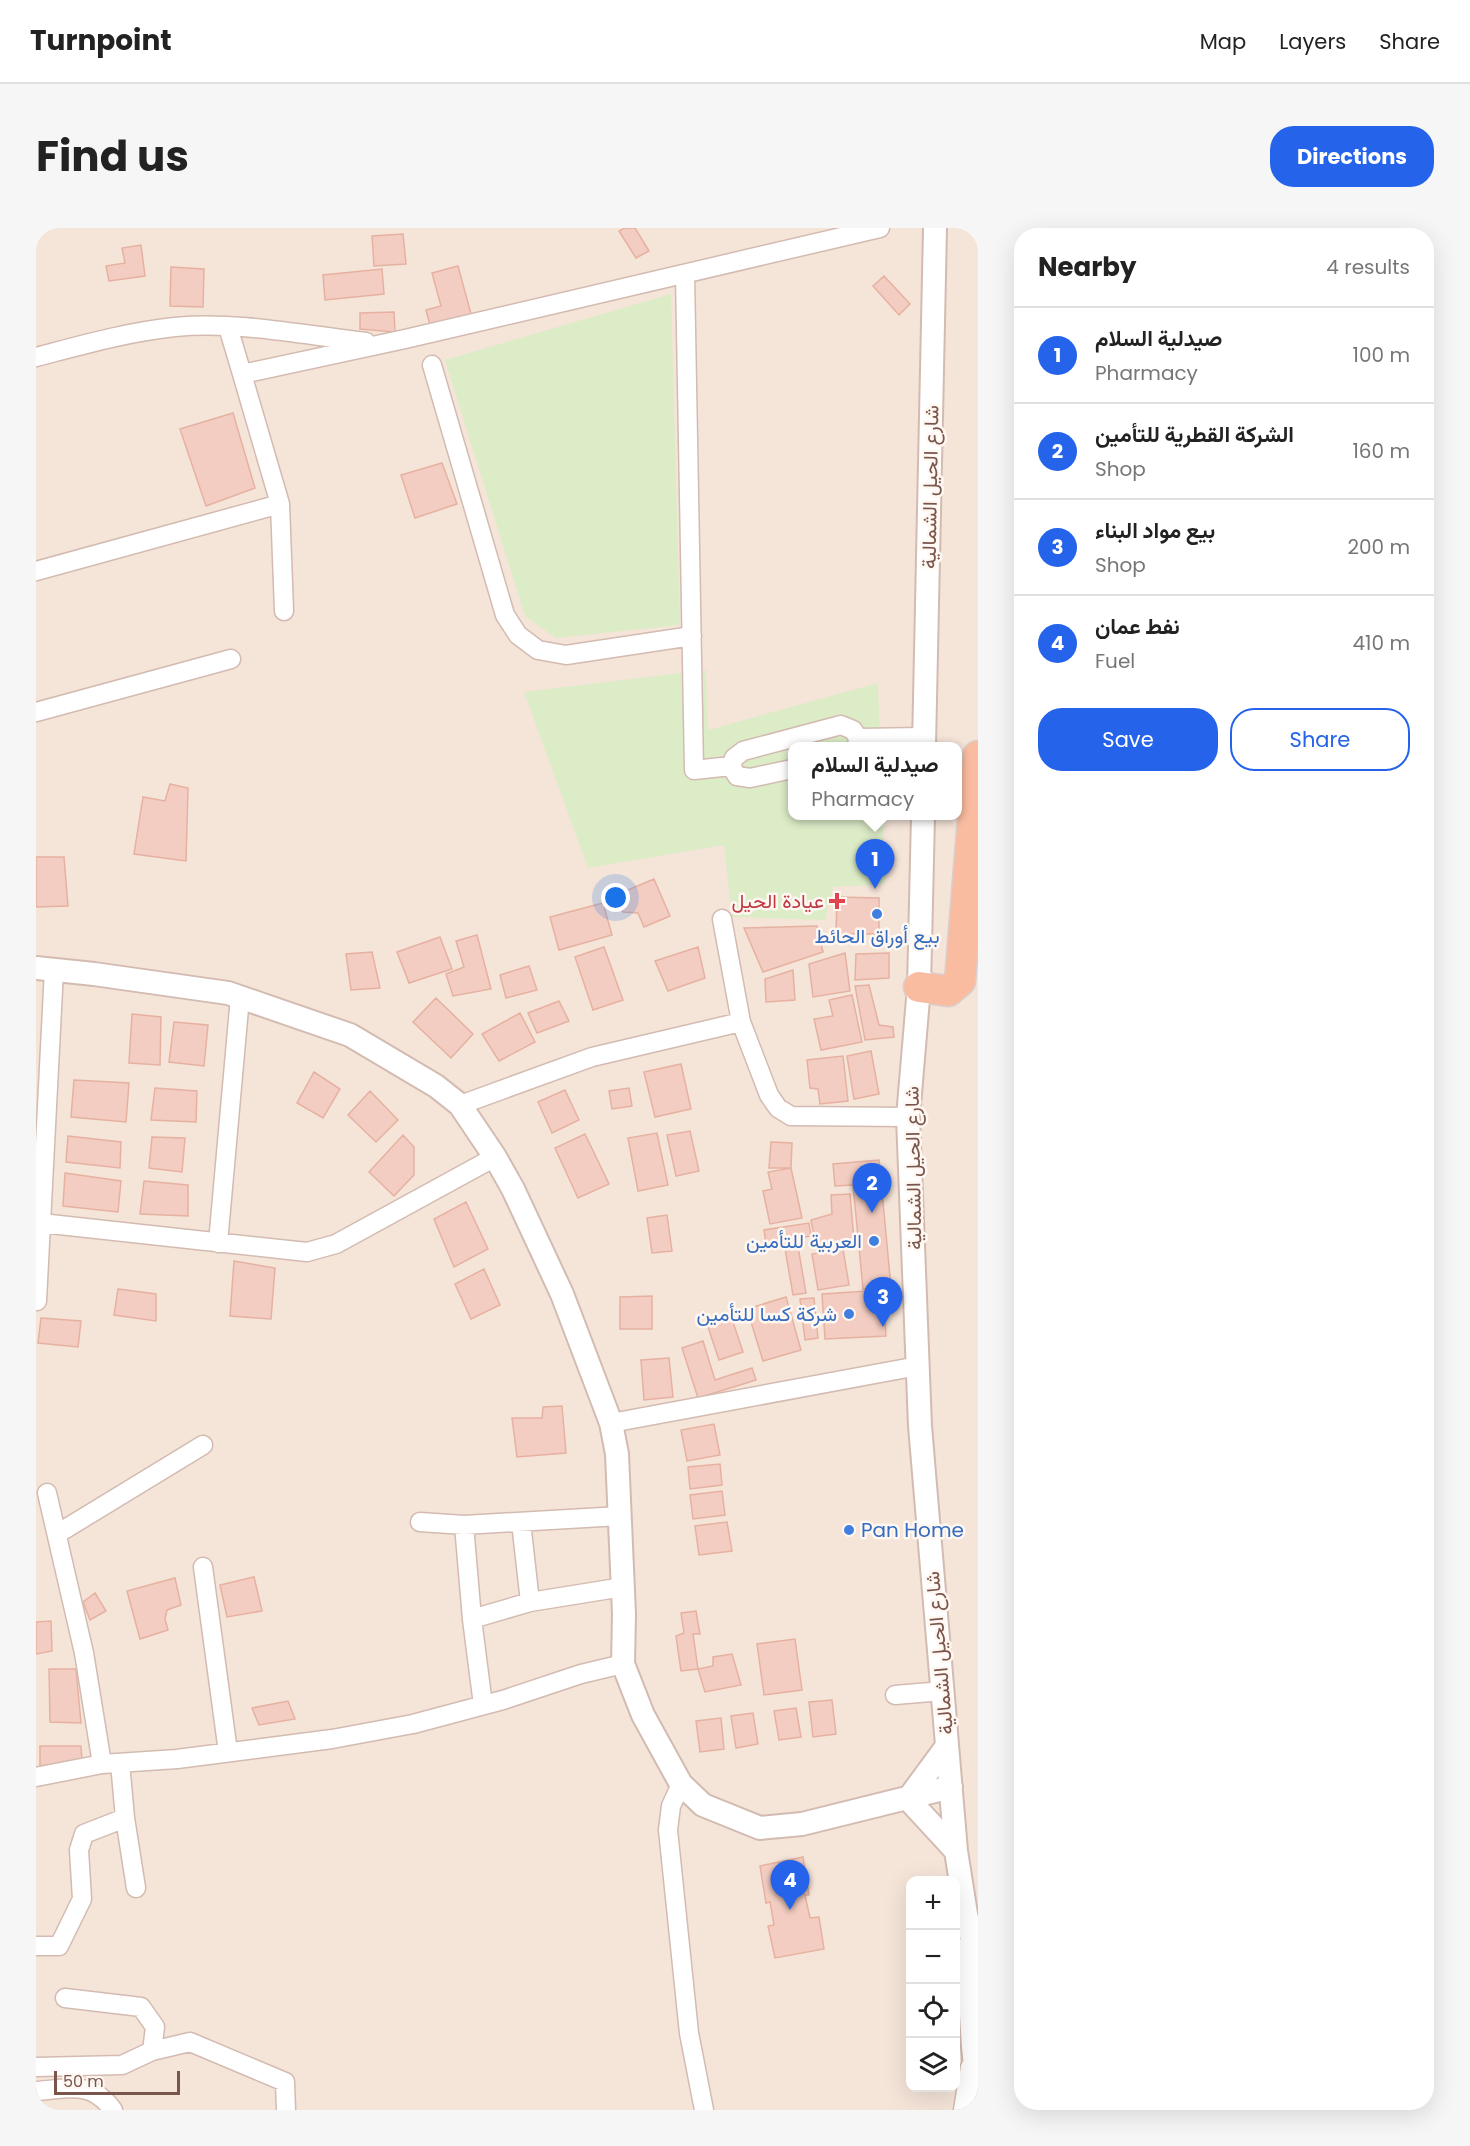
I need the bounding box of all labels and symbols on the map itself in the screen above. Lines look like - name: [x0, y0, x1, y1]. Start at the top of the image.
- street label: شارع الحيل الشمالية: [915, 405, 945, 569]
- pin: 1: [856, 840, 894, 889]
- your location: [601, 883, 630, 912]
- place label: عيادة الحيل: [731, 887, 824, 915]
- marker: عيادة الحيل: [828, 892, 846, 910]
- marker: بيع أوراق الحائط: [870, 907, 884, 921]
- place label: بيع أوراق الحائط: [814, 922, 940, 950]
- street label: شارع الحيل الشمالية: [898, 1086, 928, 1250]
- pin: 2: [852, 1164, 892, 1213]
- place label: العربية للتأمين: [746, 1227, 862, 1255]
- marker: العربية للتأمين: [867, 1234, 881, 1248]
- pin: 3: [864, 1278, 902, 1327]
- place label: شركة كسا للتأمين: [696, 1300, 837, 1328]
- marker: شركة كسا للتأمين: [842, 1307, 856, 1321]
- place label: Pan Home: [861, 1516, 964, 1544]
- marker: Pan Home: [842, 1523, 856, 1537]
- street label: شارع الحيل الشمالية: [918, 1570, 960, 1736]
- pin: 4: [770, 1860, 810, 1910]
- scale bar: [54, 2068, 180, 2096]

